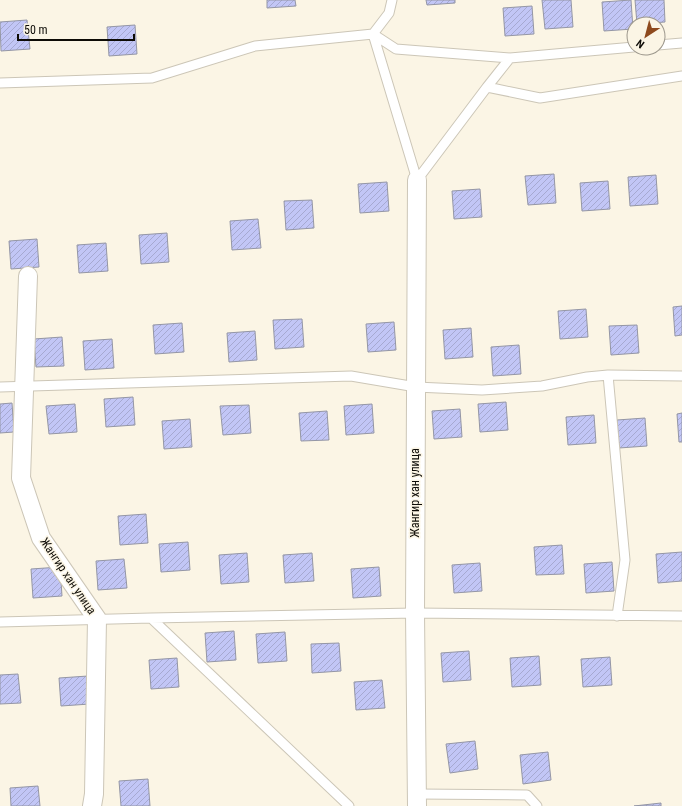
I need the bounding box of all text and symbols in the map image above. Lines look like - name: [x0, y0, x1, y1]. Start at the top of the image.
- scale bar: [18, 16, 134, 42]
- north arrow: [626, 16, 666, 56]
- text: 50 m: [24, 23, 48, 37]
- text: N: [634, 36, 647, 51]
- street label: Жангир хан улица: [408, 448, 422, 538]
- street label: Жангир хан улица: [37, 535, 99, 617]

